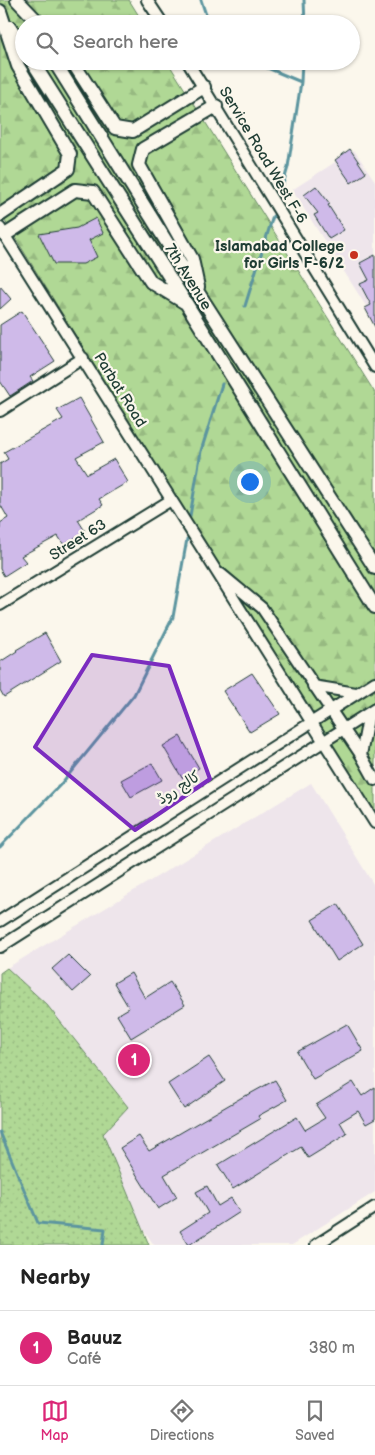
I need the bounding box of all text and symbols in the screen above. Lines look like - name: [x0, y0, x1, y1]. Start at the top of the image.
- search box: [15, 15, 360, 70]
- icon: search: [33, 29, 61, 57]
- text: Search here: [73, 31, 178, 54]
- street label: Service Road West F-6: [215, 83, 311, 227]
- place label: Islamabad College for Girls F-6/2: [215, 237, 344, 273]
- street label: 7th Avenue: [160, 240, 216, 314]
- marker: Islamabad College for Girls F-6/2: [348, 249, 360, 261]
- street label: Parbat Road: [90, 349, 150, 431]
- your location: [237, 469, 263, 495]
- street label: Street 63: [46, 515, 110, 565]
- street label: کالج روڈ: [154, 767, 204, 809]
- pin: 1: [118, 1041, 150, 1079]
- text: Nearby: [20, 1265, 90, 1290]
- text: Bauuz: [67, 1327, 122, 1350]
- text: 1: [33, 1339, 39, 1358]
- text: 380 m: [309, 1339, 355, 1358]
- text: Café: [67, 1350, 101, 1369]
- tab: Map: [41, 1397, 69, 1444]
- tab: Directions: [150, 1397, 214, 1444]
- tab: Saved: [295, 1397, 334, 1444]

